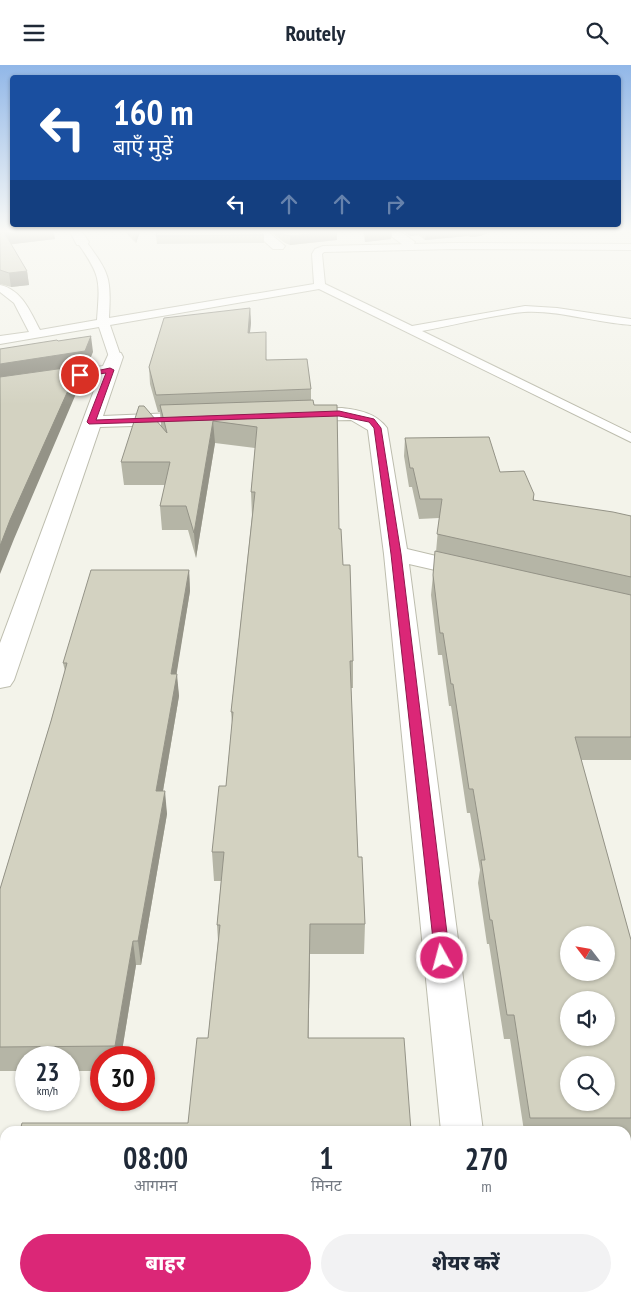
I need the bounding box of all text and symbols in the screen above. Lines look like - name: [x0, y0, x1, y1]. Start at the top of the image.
- icon: menu: [20, 19, 48, 47]
- text: Routely: [286, 19, 345, 47]
- icon: search: [583, 19, 611, 47]
- text: 160 m: [113, 89, 194, 135]
- icon: left: [30, 95, 95, 160]
- text: बाएँ मुड़ें: [113, 133, 173, 161]
- icon: left: [222, 190, 250, 218]
- icon: ahead: [275, 190, 303, 218]
- icon: ahead: [328, 190, 356, 218]
- icon: right: [381, 190, 409, 218]
- pin: [59, 354, 101, 396]
- icon: arrive: [66, 361, 94, 389]
- north arrow: [560, 926, 615, 981]
- map controls: [560, 926, 615, 1111]
- position arrow: [415, 931, 467, 983]
- button: sound: [560, 991, 615, 1046]
- speed limit sign: 30: [90, 1046, 155, 1111]
- text: 23: [36, 1056, 59, 1088]
- button: search: [560, 1056, 615, 1111]
- text: km/h: [37, 1083, 58, 1098]
- text: 08:00: [123, 1138, 188, 1177]
- text: 1: [319, 1138, 334, 1177]
- text: 270: [465, 1139, 508, 1178]
- text: आगमन: [134, 1175, 177, 1195]
- text: मिनट: [311, 1175, 342, 1195]
- text: m: [481, 1176, 492, 1196]
- button: बाहर: [20, 1234, 311, 1292]
- button: शेयर करें: [321, 1234, 611, 1292]

